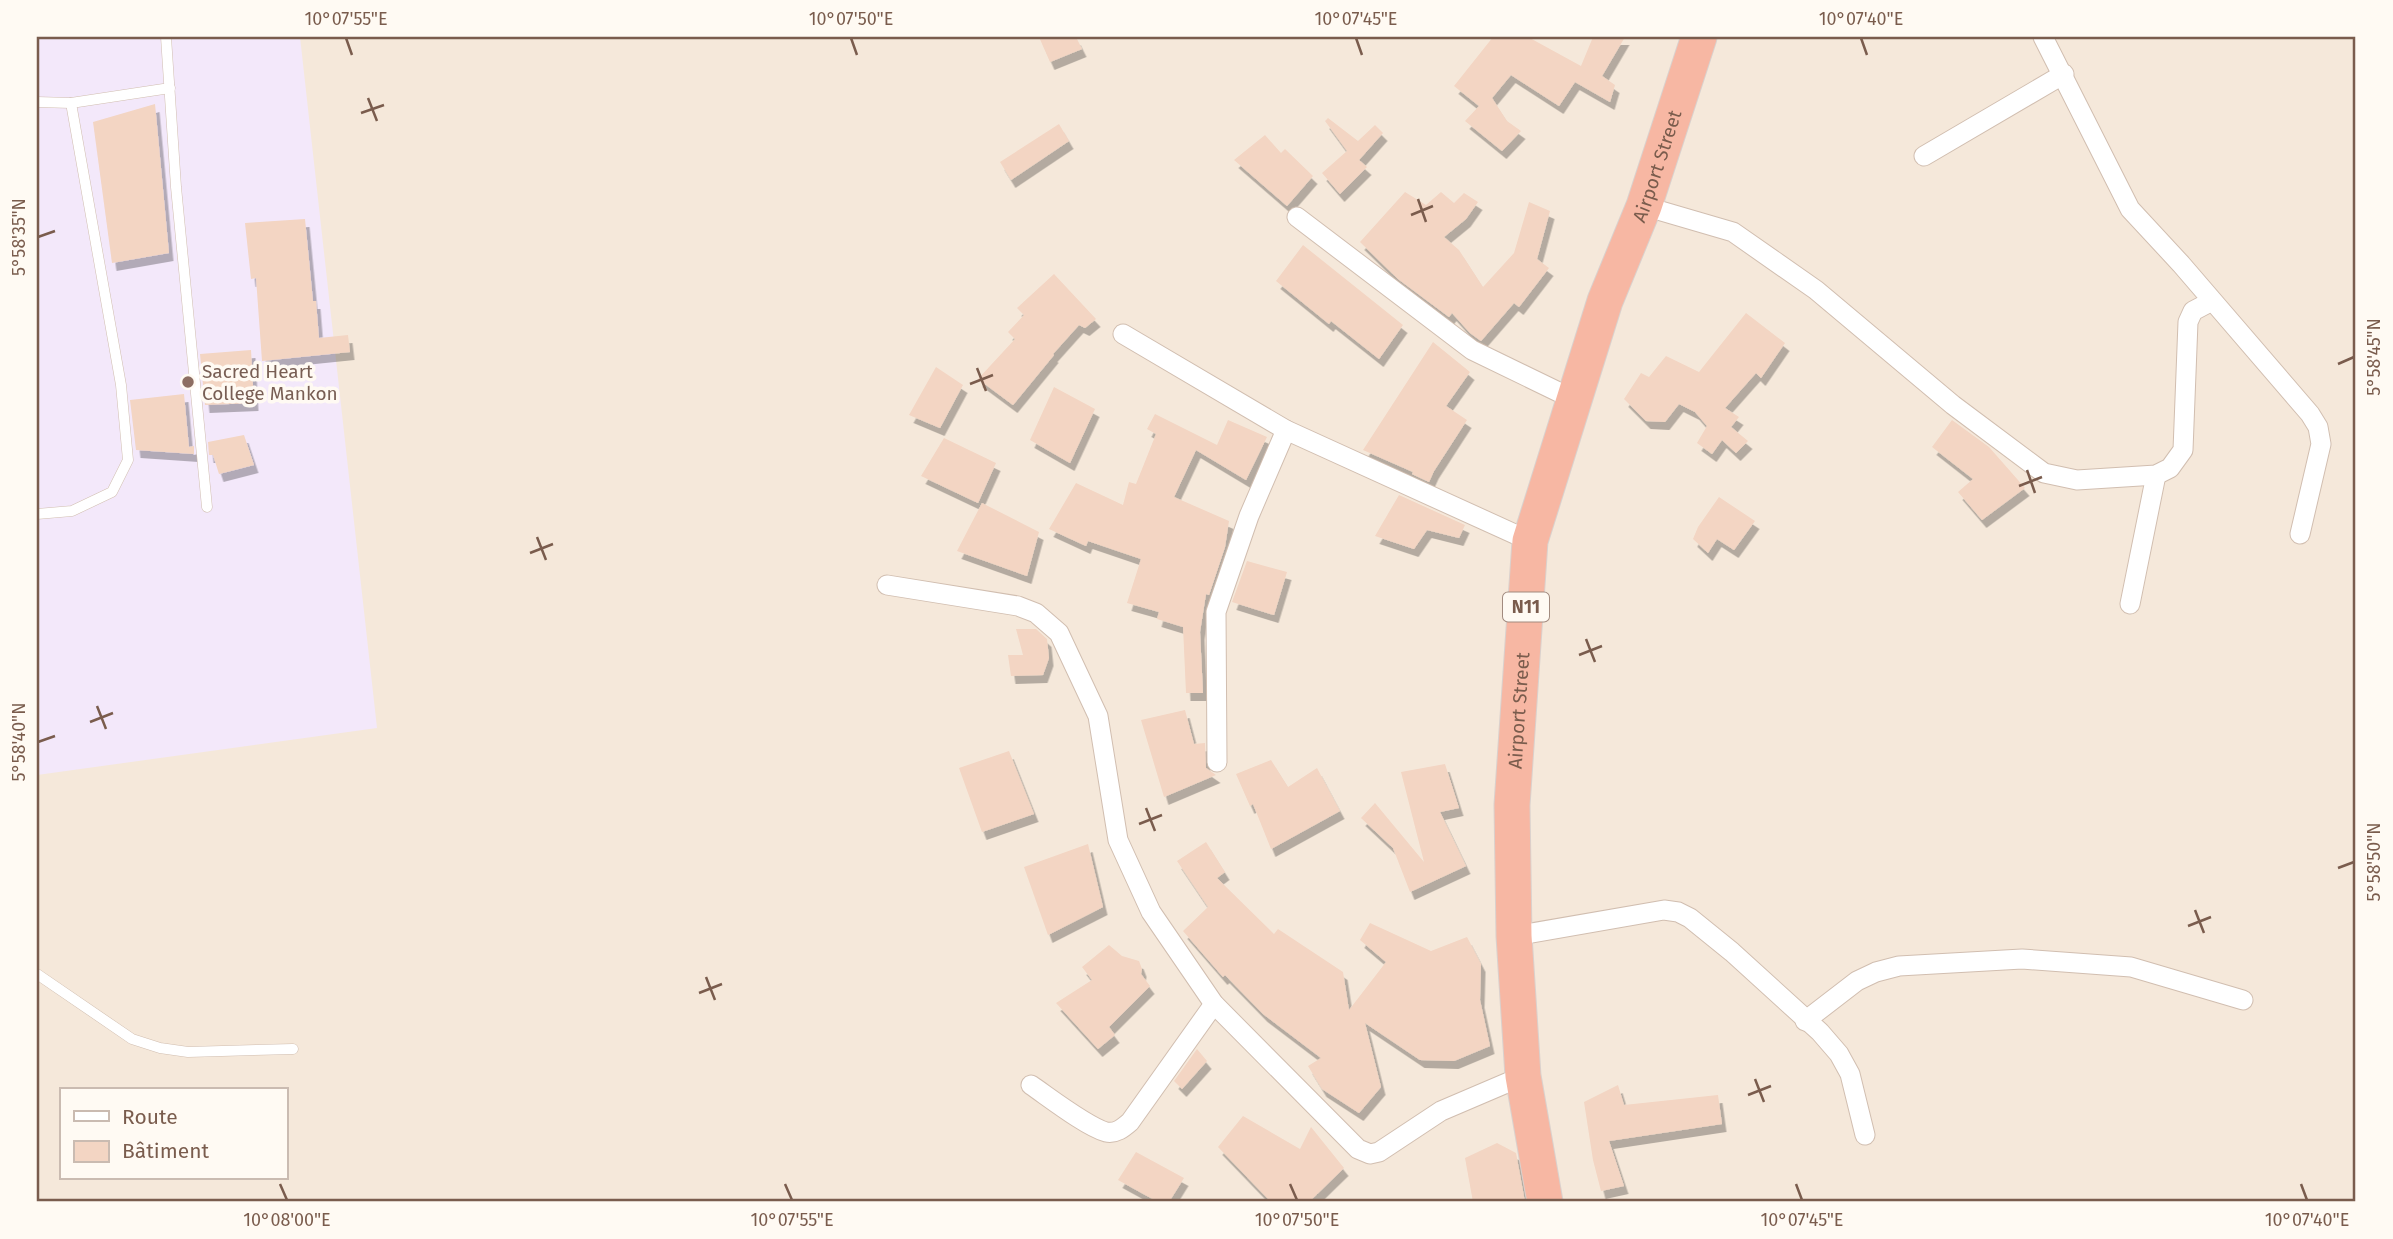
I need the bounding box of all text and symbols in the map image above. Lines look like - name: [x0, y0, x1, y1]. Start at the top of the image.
- text: 10°07'55"E: [304, 8, 388, 30]
- text: 10°07'50"E: [809, 8, 893, 30]
- text: 10°07'45"E: [1315, 8, 1398, 30]
- text: 10°07'40"E: [1819, 8, 1903, 30]
- street label: Airport Street: [1627, 107, 1686, 226]
- text: 5°58'35"N: [8, 198, 30, 276]
- text: 5°58'45"N: [2363, 318, 2385, 396]
- place label: Sacred Heart College Mankon: [202, 360, 338, 405]
- marker: Sacred Heart College Mankon: [180, 374, 196, 390]
- road number: N11: [1503, 592, 1549, 622]
- street label: Airport Street: [1503, 651, 1534, 769]
- text: 5°58'40"N: [8, 702, 30, 782]
- text: 5°58'50"N: [2363, 822, 2385, 902]
- legend: [60, 1088, 287, 1180]
- text: Route: [122, 1104, 178, 1130]
- text: Bâtiment: [122, 1138, 209, 1164]
- text: 10°08'00"E: [243, 1209, 331, 1231]
- text: 10°07'55"E: [750, 1209, 834, 1231]
- text: 10°07'50"E: [1255, 1209, 1339, 1231]
- text: 10°07'45"E: [1761, 1209, 1844, 1231]
- text: 10°07'40"E: [2265, 1209, 2349, 1231]

